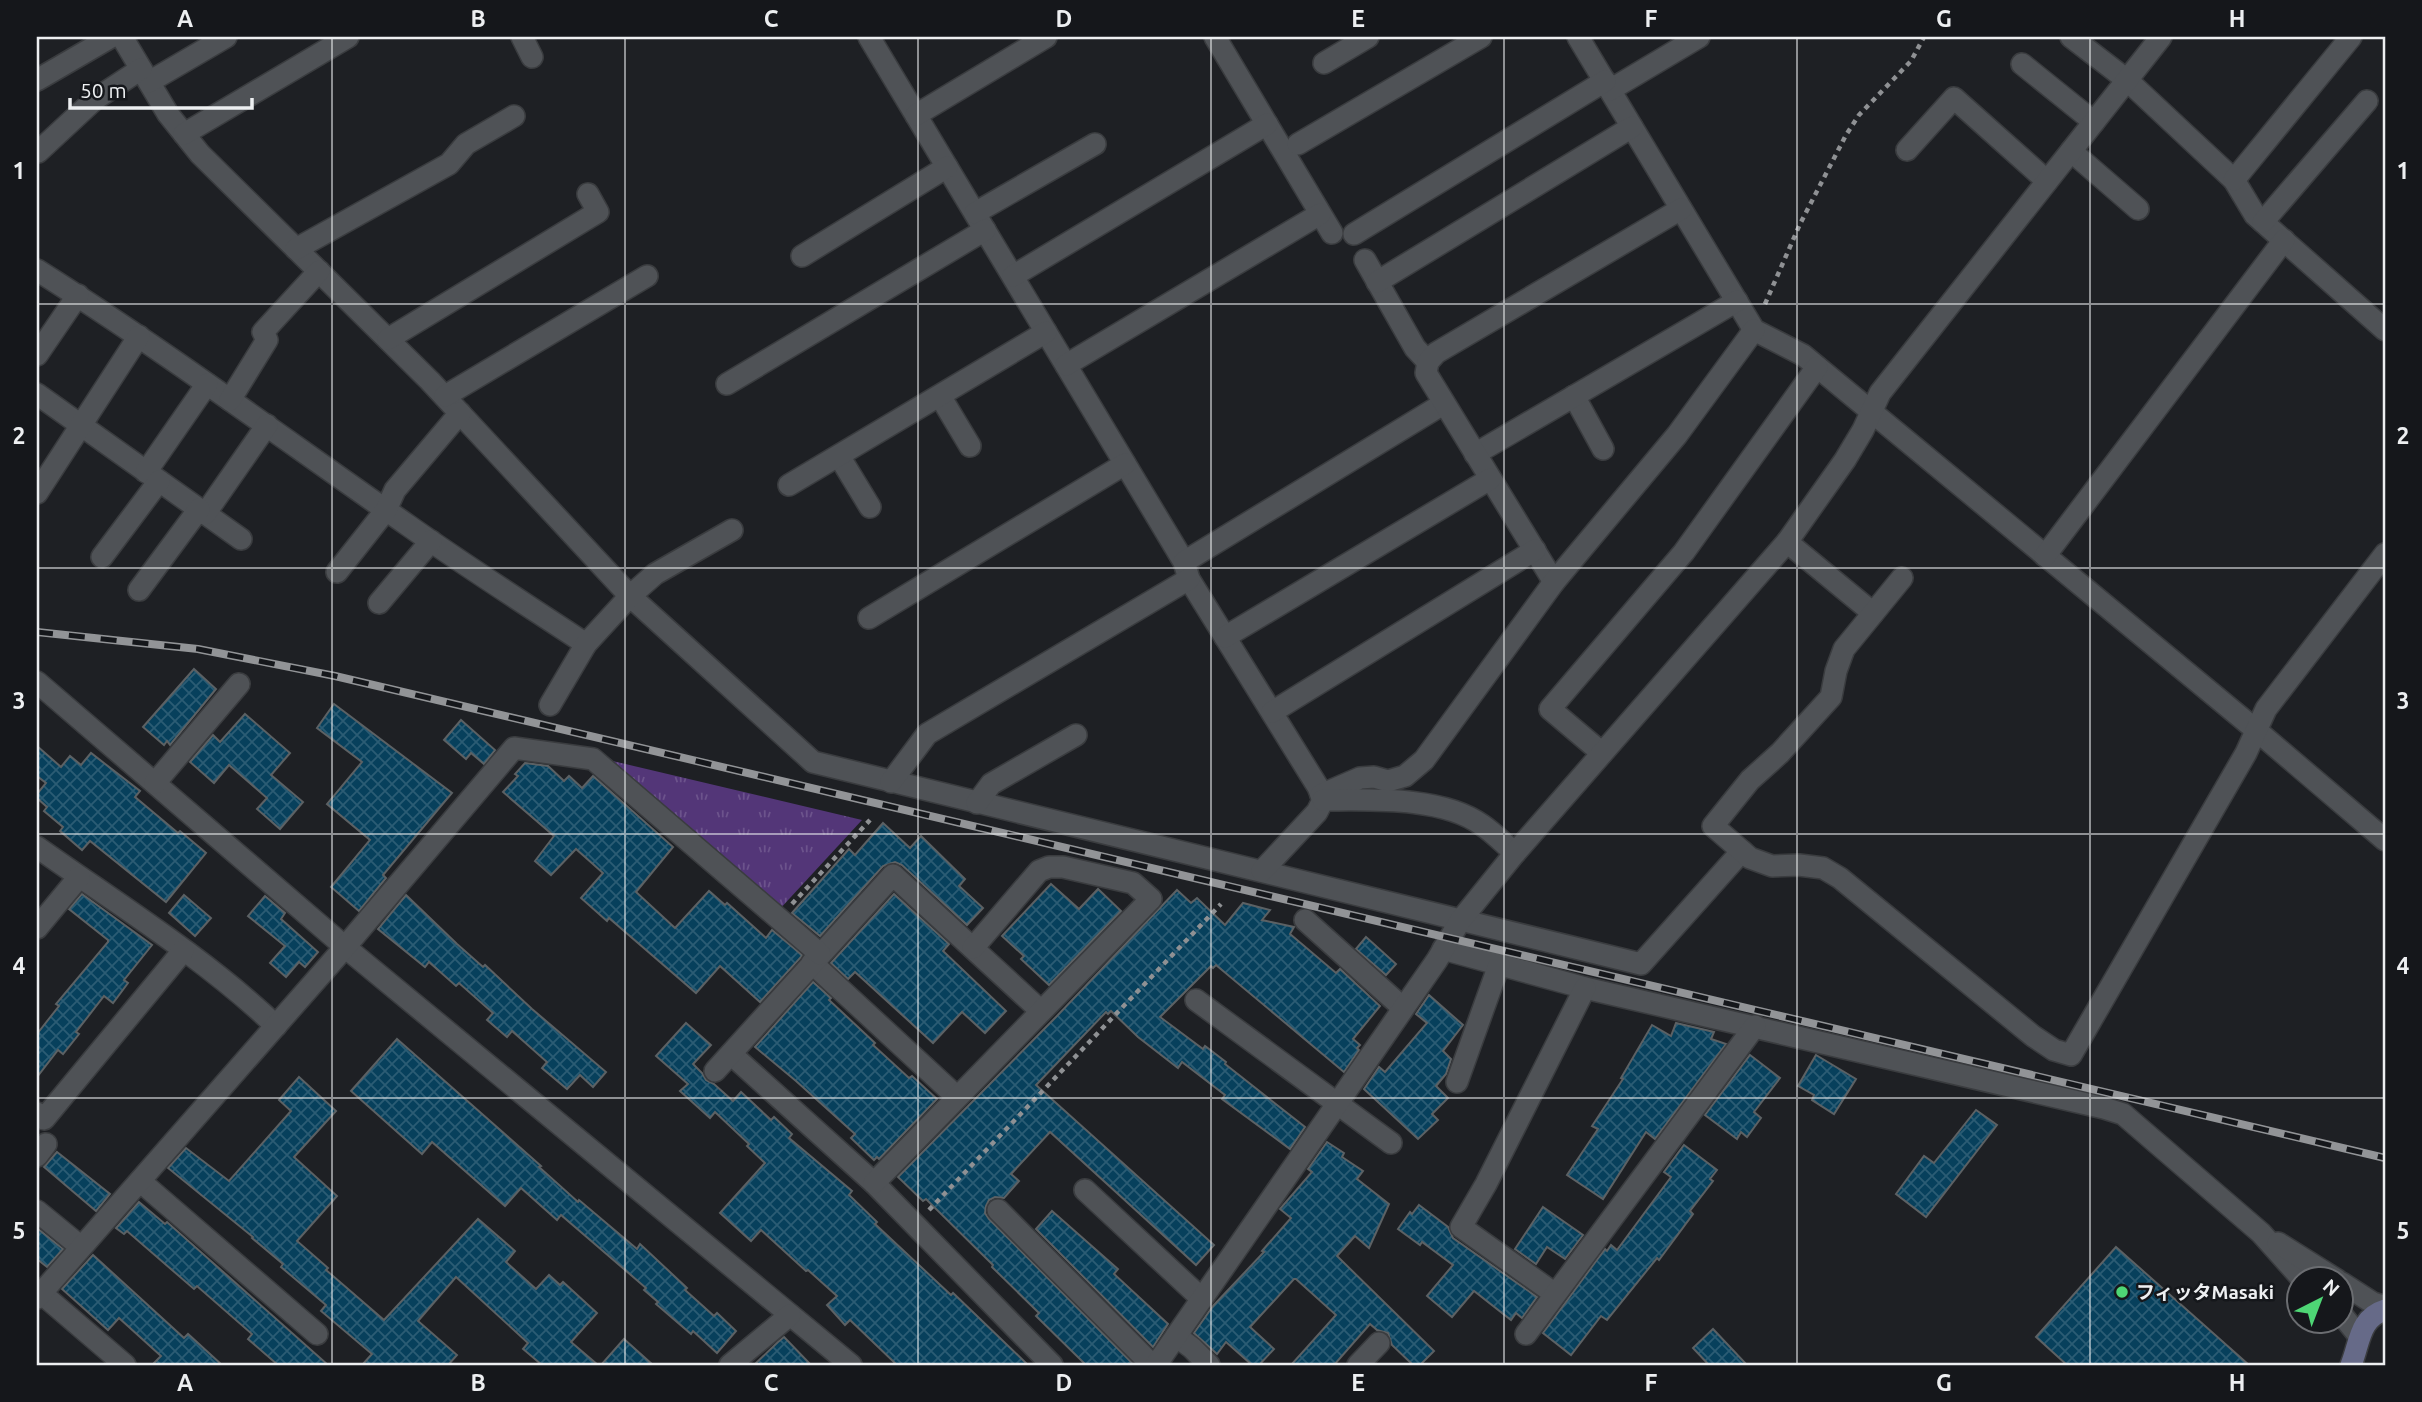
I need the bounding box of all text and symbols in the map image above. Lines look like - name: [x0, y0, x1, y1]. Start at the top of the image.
- text: A: [177, 6, 193, 31]
- text: B: [470, 6, 486, 31]
- text: C: [764, 6, 779, 31]
- text: D: [1056, 6, 1072, 31]
- text: E: [1351, 6, 1365, 31]
- text: F: [1645, 6, 1658, 31]
- text: G: [1936, 6, 1952, 31]
- text: H: [2229, 6, 2245, 31]
- scale bar: [70, 66, 252, 110]
- text: 50 m: [80, 78, 127, 102]
- text: 1: [13, 158, 25, 183]
- text: 1: [2397, 158, 2409, 183]
- text: 2: [13, 423, 25, 448]
- text: 2: [2397, 423, 2409, 448]
- text: 3: [13, 688, 25, 713]
- text: 3: [2397, 688, 2409, 713]
- text: 4: [13, 953, 26, 978]
- text: 4: [2397, 953, 2410, 978]
- text: 5: [13, 1218, 25, 1243]
- text: 5: [2397, 1218, 2409, 1243]
- north arrow: [2286, 1266, 2356, 1336]
- text: N: [2319, 1274, 2344, 1300]
- place label: フィッタMasaki: [2136, 1281, 2274, 1303]
- marker: フィッタMasaki: [2114, 1284, 2130, 1300]
- text: A: [177, 1370, 193, 1395]
- text: B: [470, 1370, 486, 1395]
- text: C: [764, 1370, 779, 1395]
- text: D: [1056, 1370, 1072, 1395]
- text: E: [1351, 1370, 1365, 1395]
- text: F: [1645, 1370, 1658, 1395]
- text: G: [1936, 1370, 1952, 1395]
- text: H: [2229, 1370, 2245, 1395]

